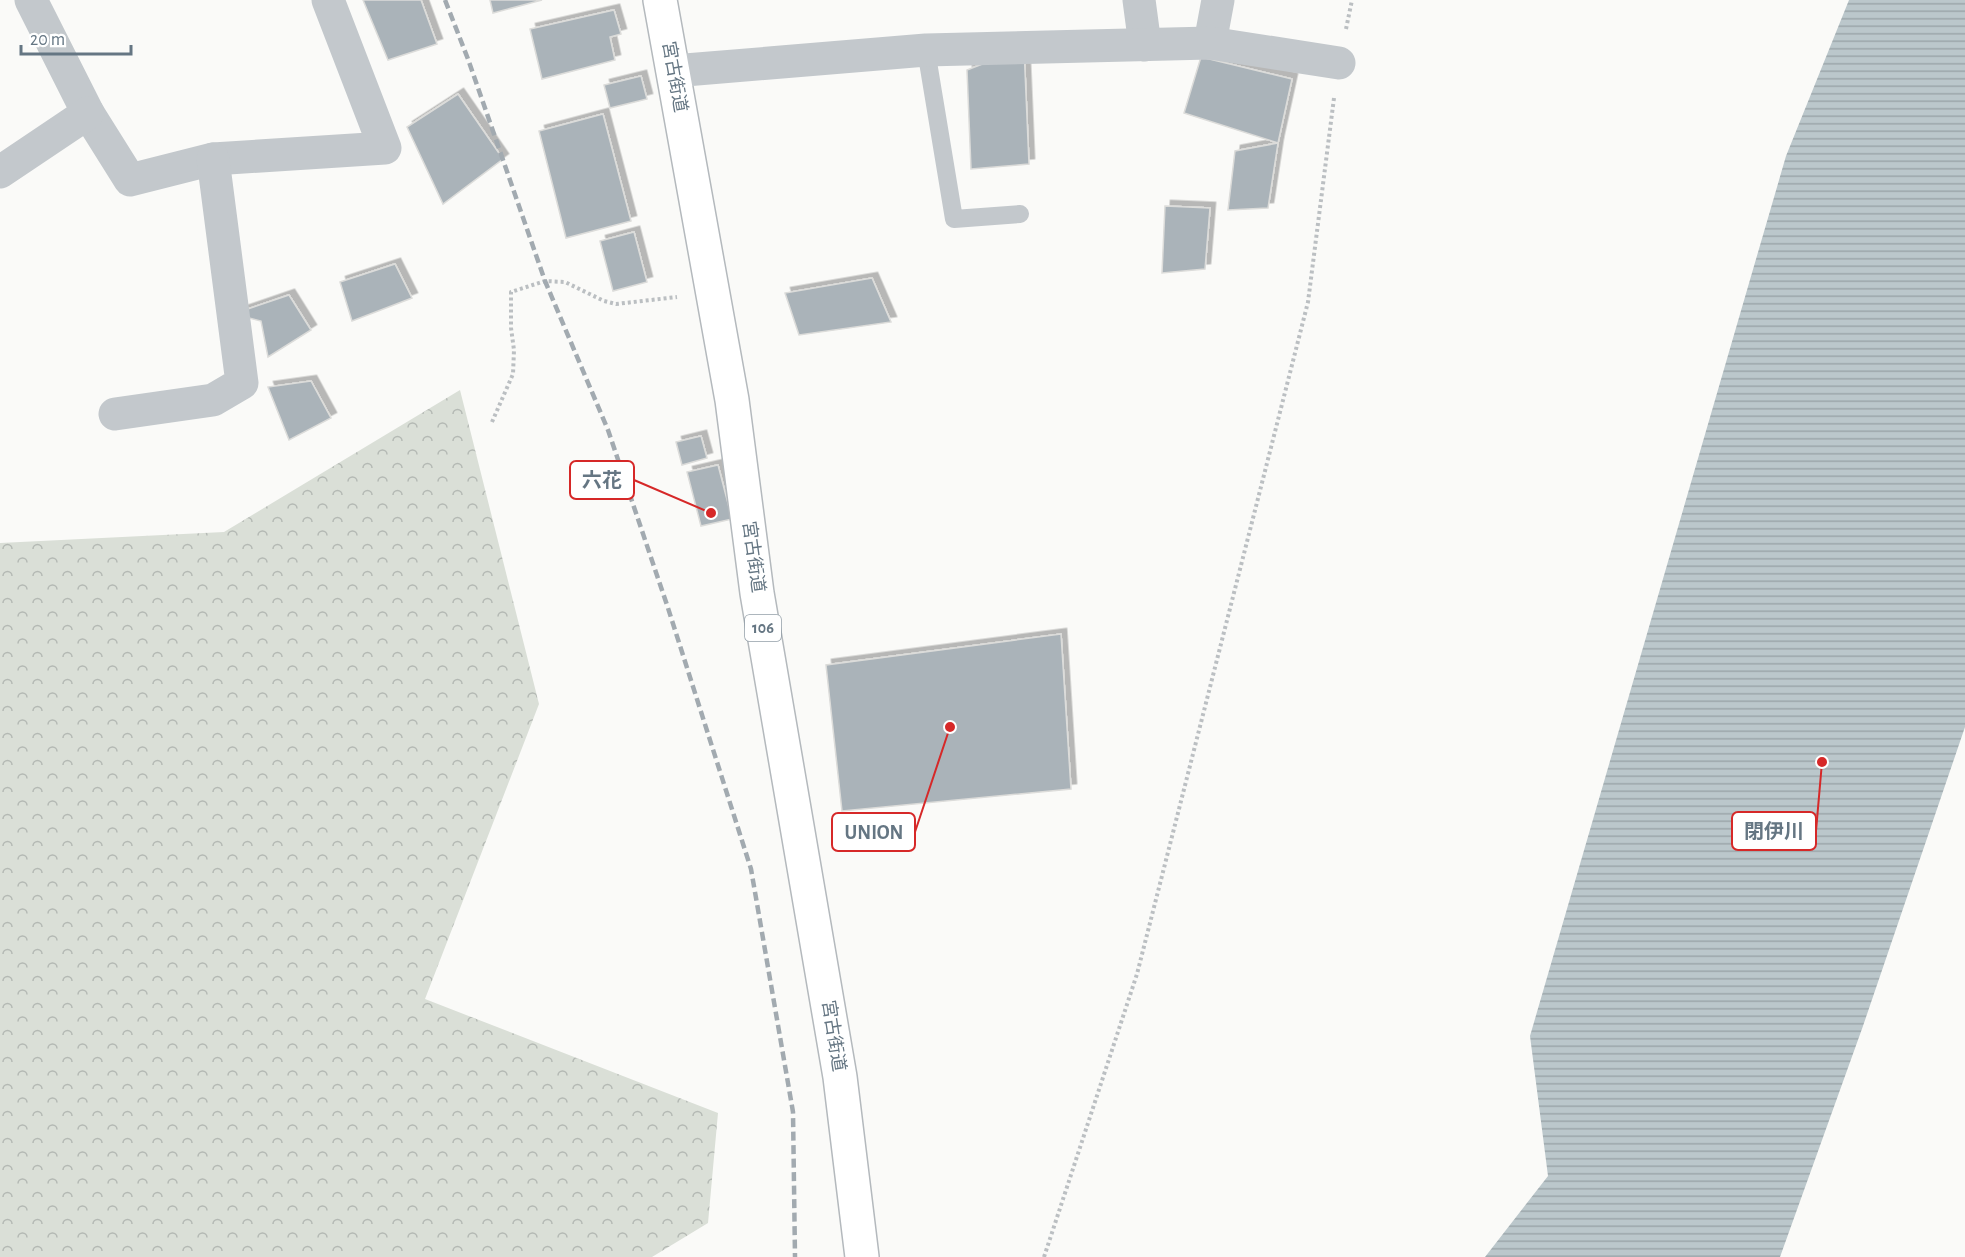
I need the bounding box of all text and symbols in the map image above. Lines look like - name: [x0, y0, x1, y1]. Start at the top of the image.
- scale bar: [21, 18, 130, 56]
- text: 20 m: [30, 31, 65, 49]
- street label: 宮古街道: [659, 40, 691, 114]
- callout: 六花: [570, 461, 634, 499]
- text: 六花: [582, 470, 622, 491]
- street label: 宮古街道: [739, 520, 769, 594]
- road number: 106: [745, 615, 781, 641]
- callout: 閉伊川: [1732, 812, 1816, 850]
- callout: UNION: [832, 813, 915, 851]
- text: 閉伊川: [1744, 821, 1804, 842]
- text: UNION: [844, 823, 904, 843]
- street label: 宮古街道: [818, 999, 849, 1073]

